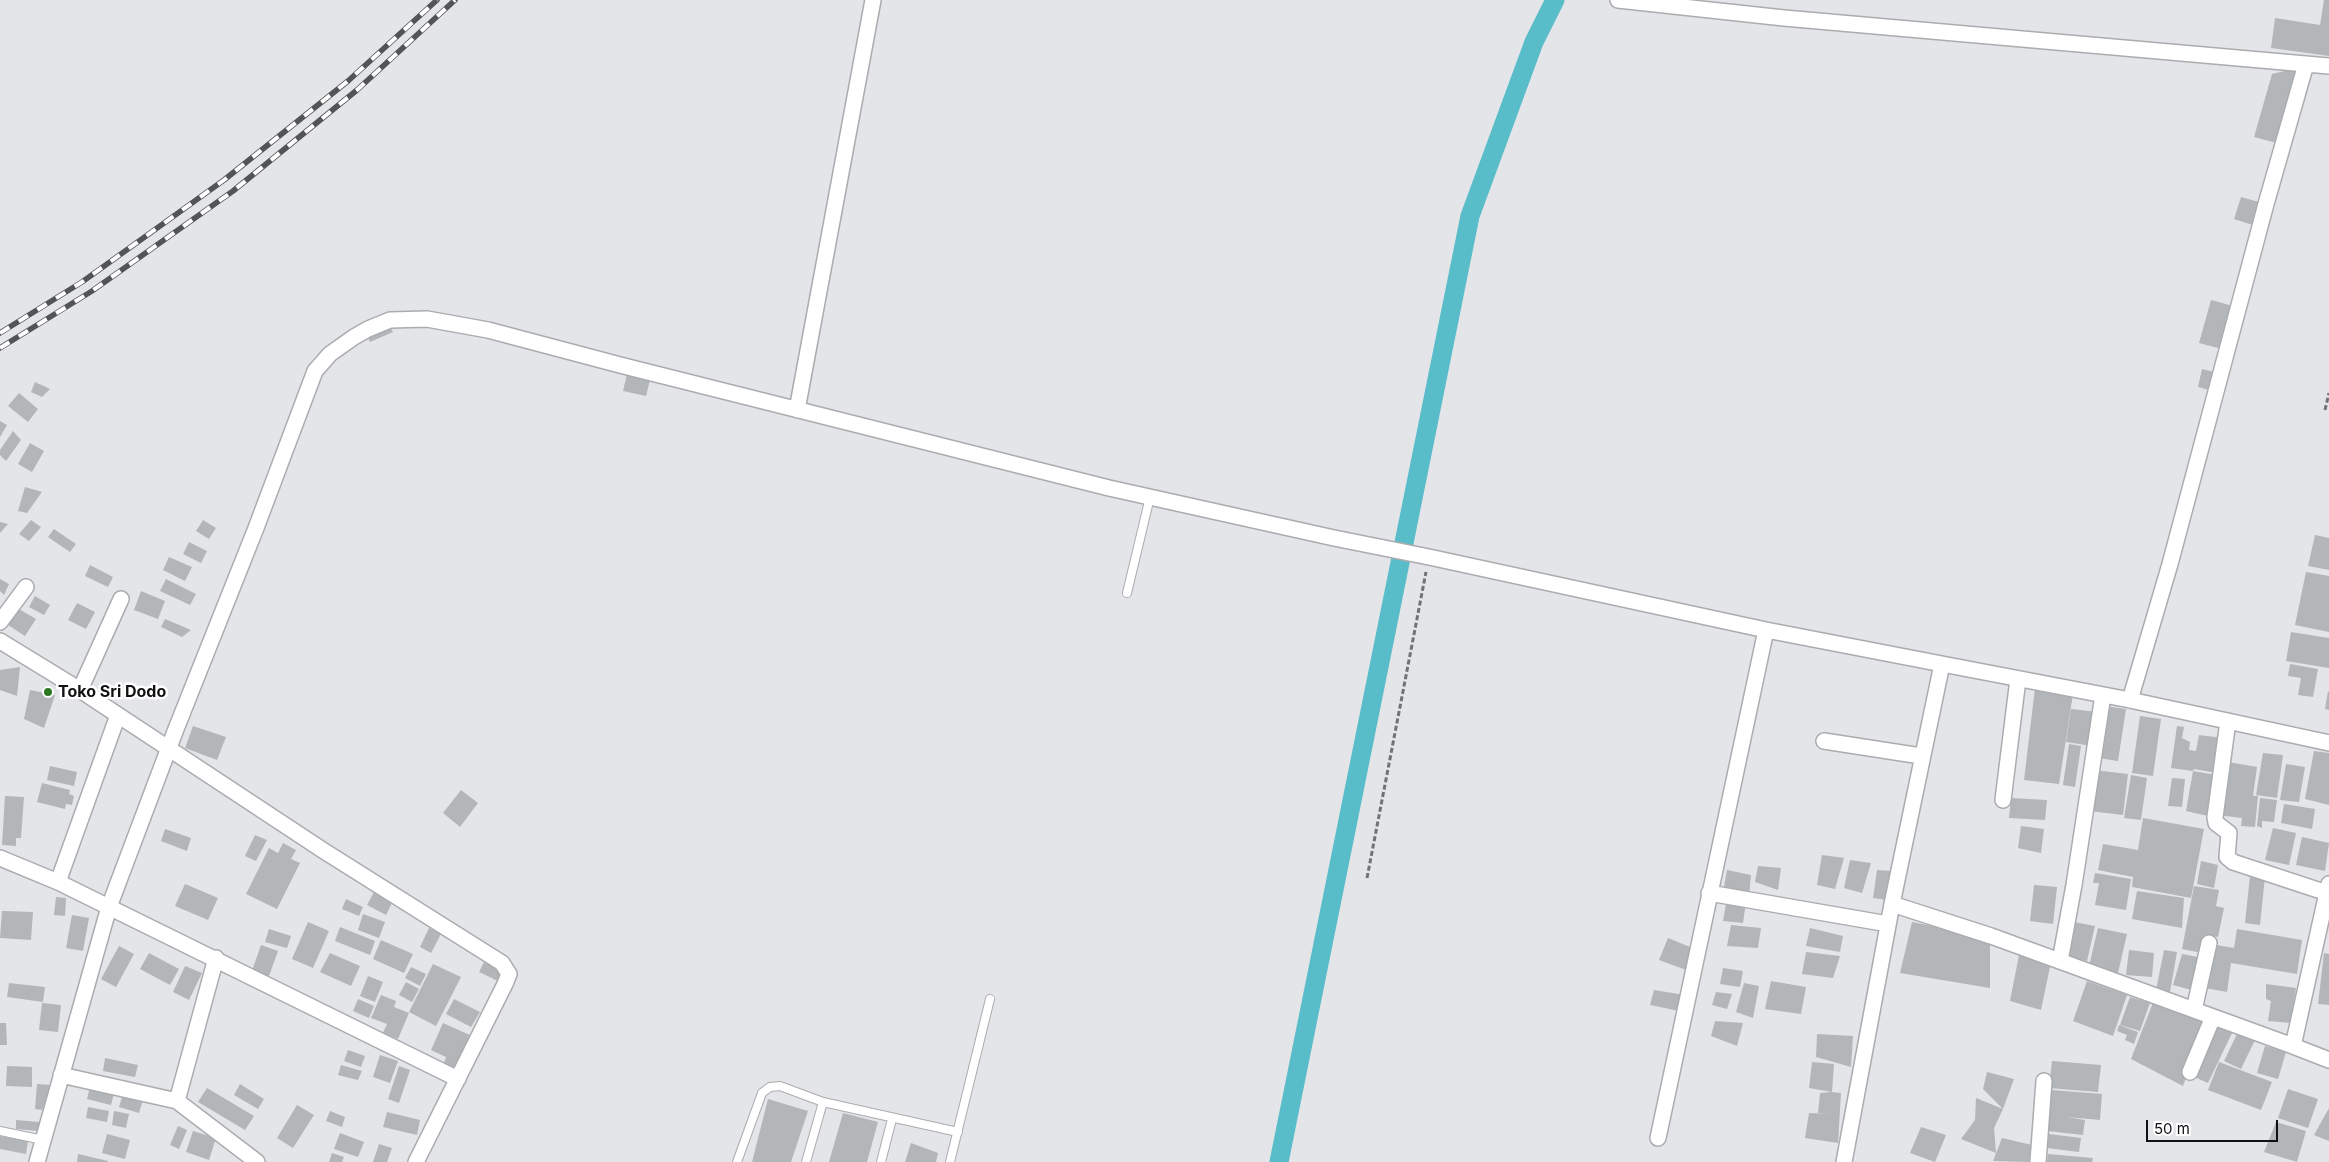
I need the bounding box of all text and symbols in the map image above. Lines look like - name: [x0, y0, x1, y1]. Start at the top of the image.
- place label: Toko Sri Dodo: [58, 682, 166, 702]
- marker: Toko Sri Dodo: [42, 686, 54, 698]
- scale bar: [2149, 1110, 2282, 1142]
- text: 50 m: [2154, 1119, 2190, 1138]

